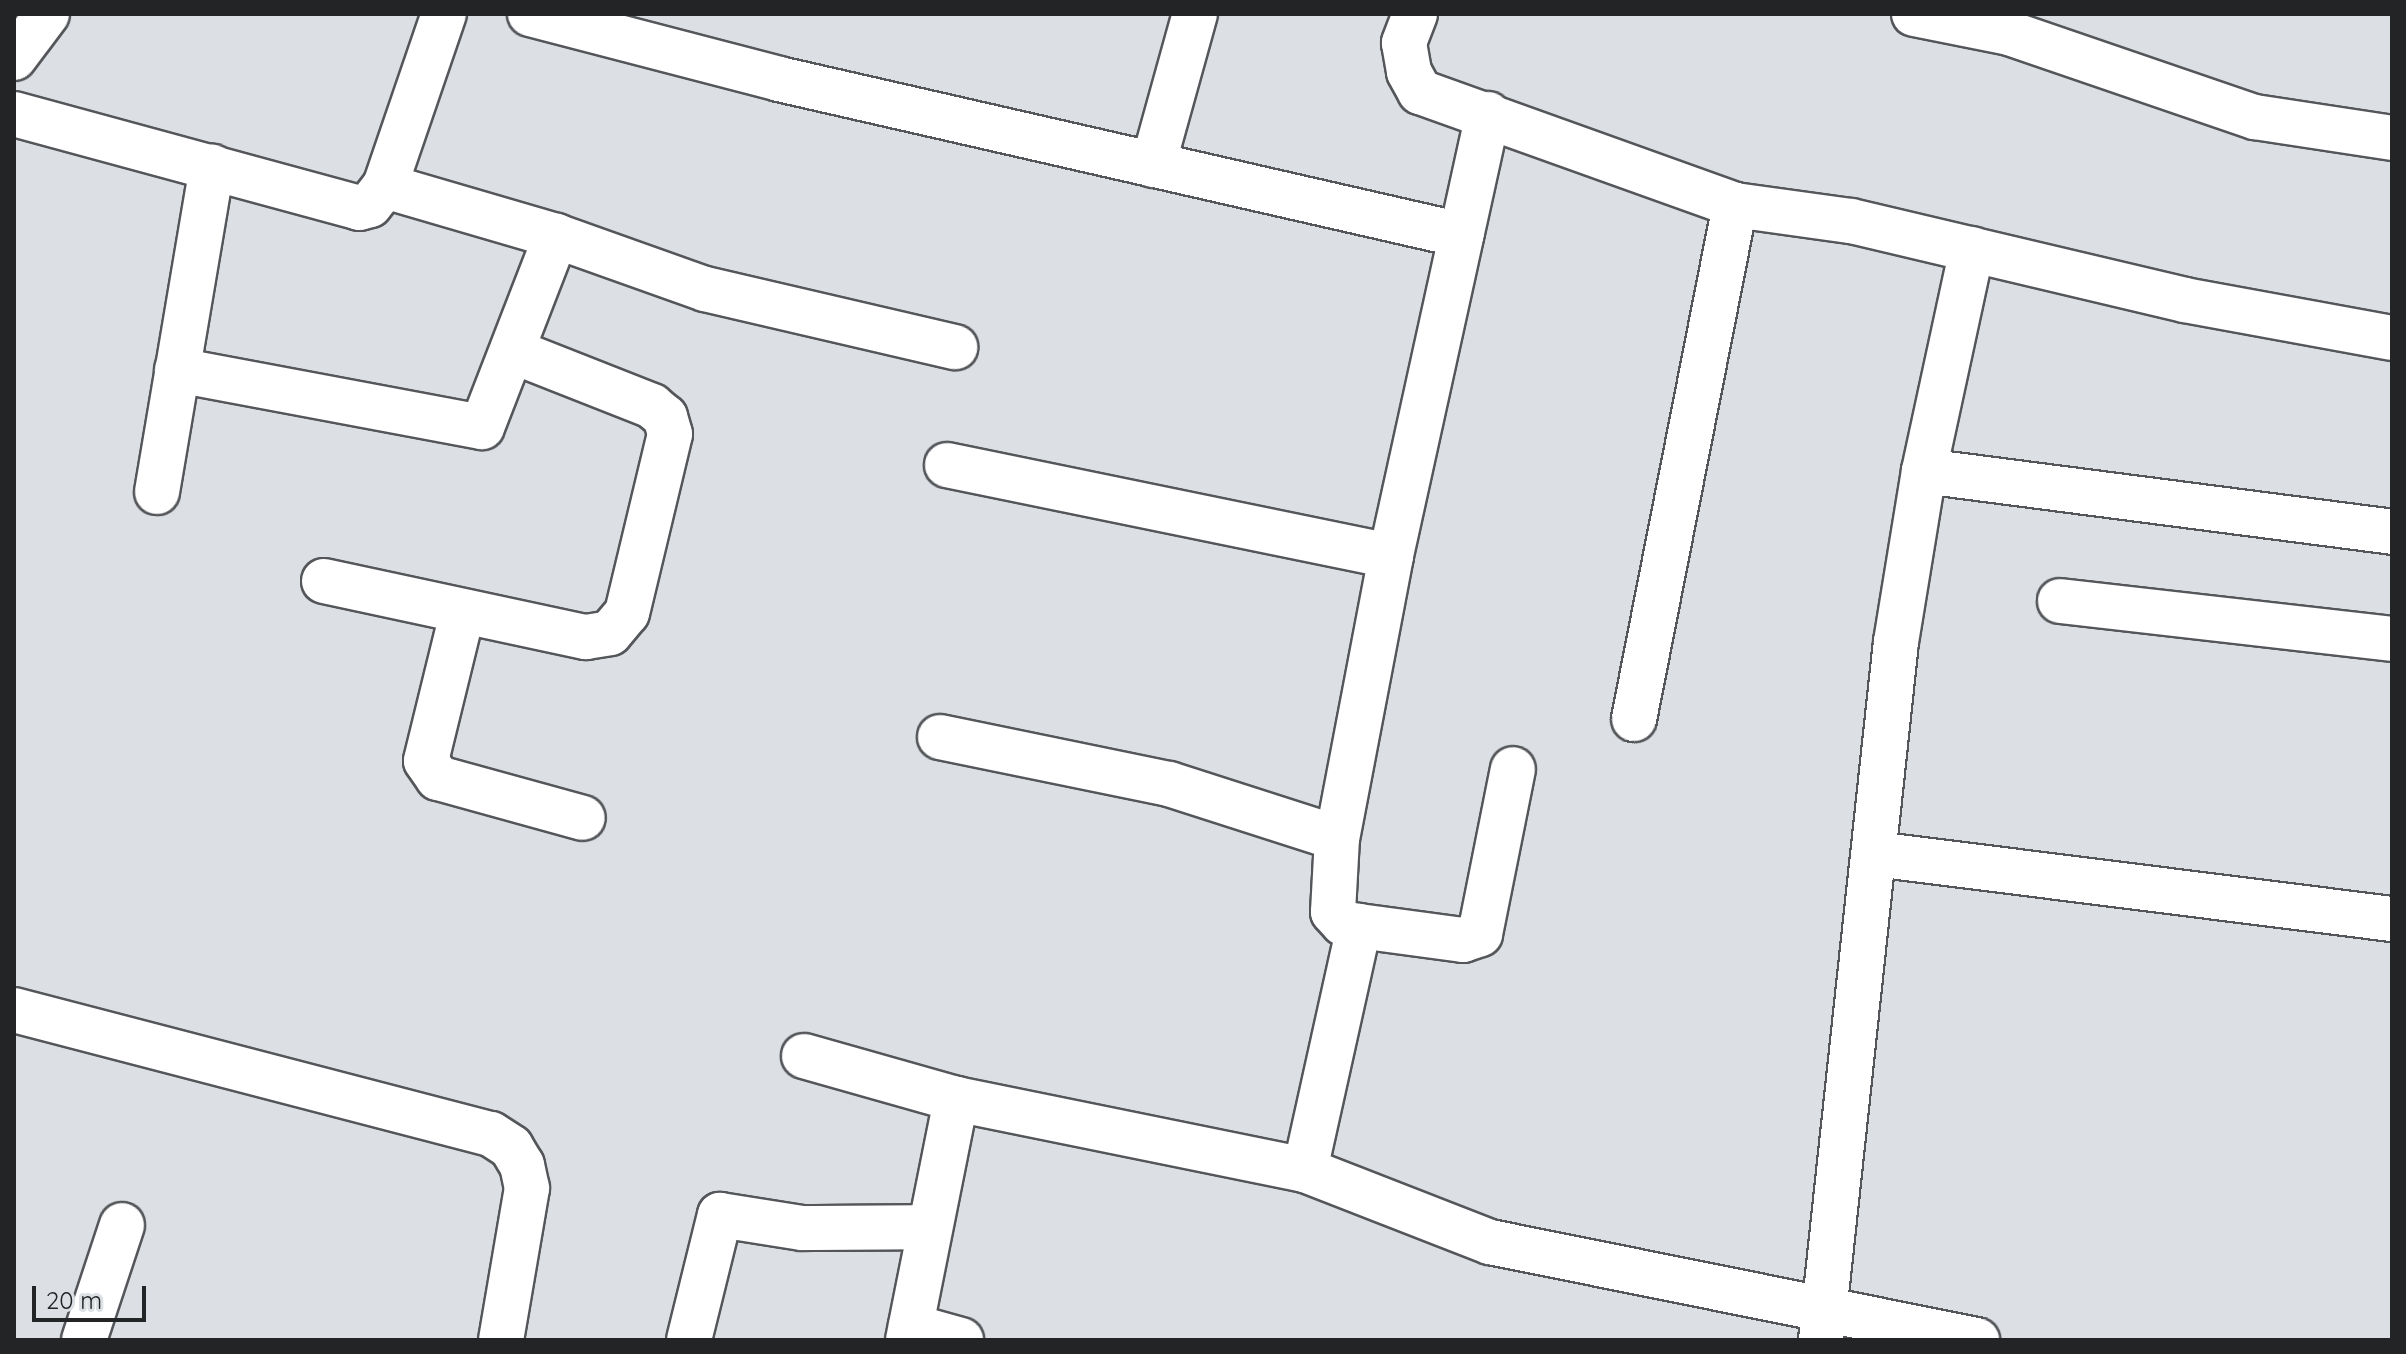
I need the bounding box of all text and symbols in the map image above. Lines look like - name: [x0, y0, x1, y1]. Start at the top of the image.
- scale bar: [36, 1270, 150, 1320]
- text: 20 m: [46, 1285, 102, 1315]

